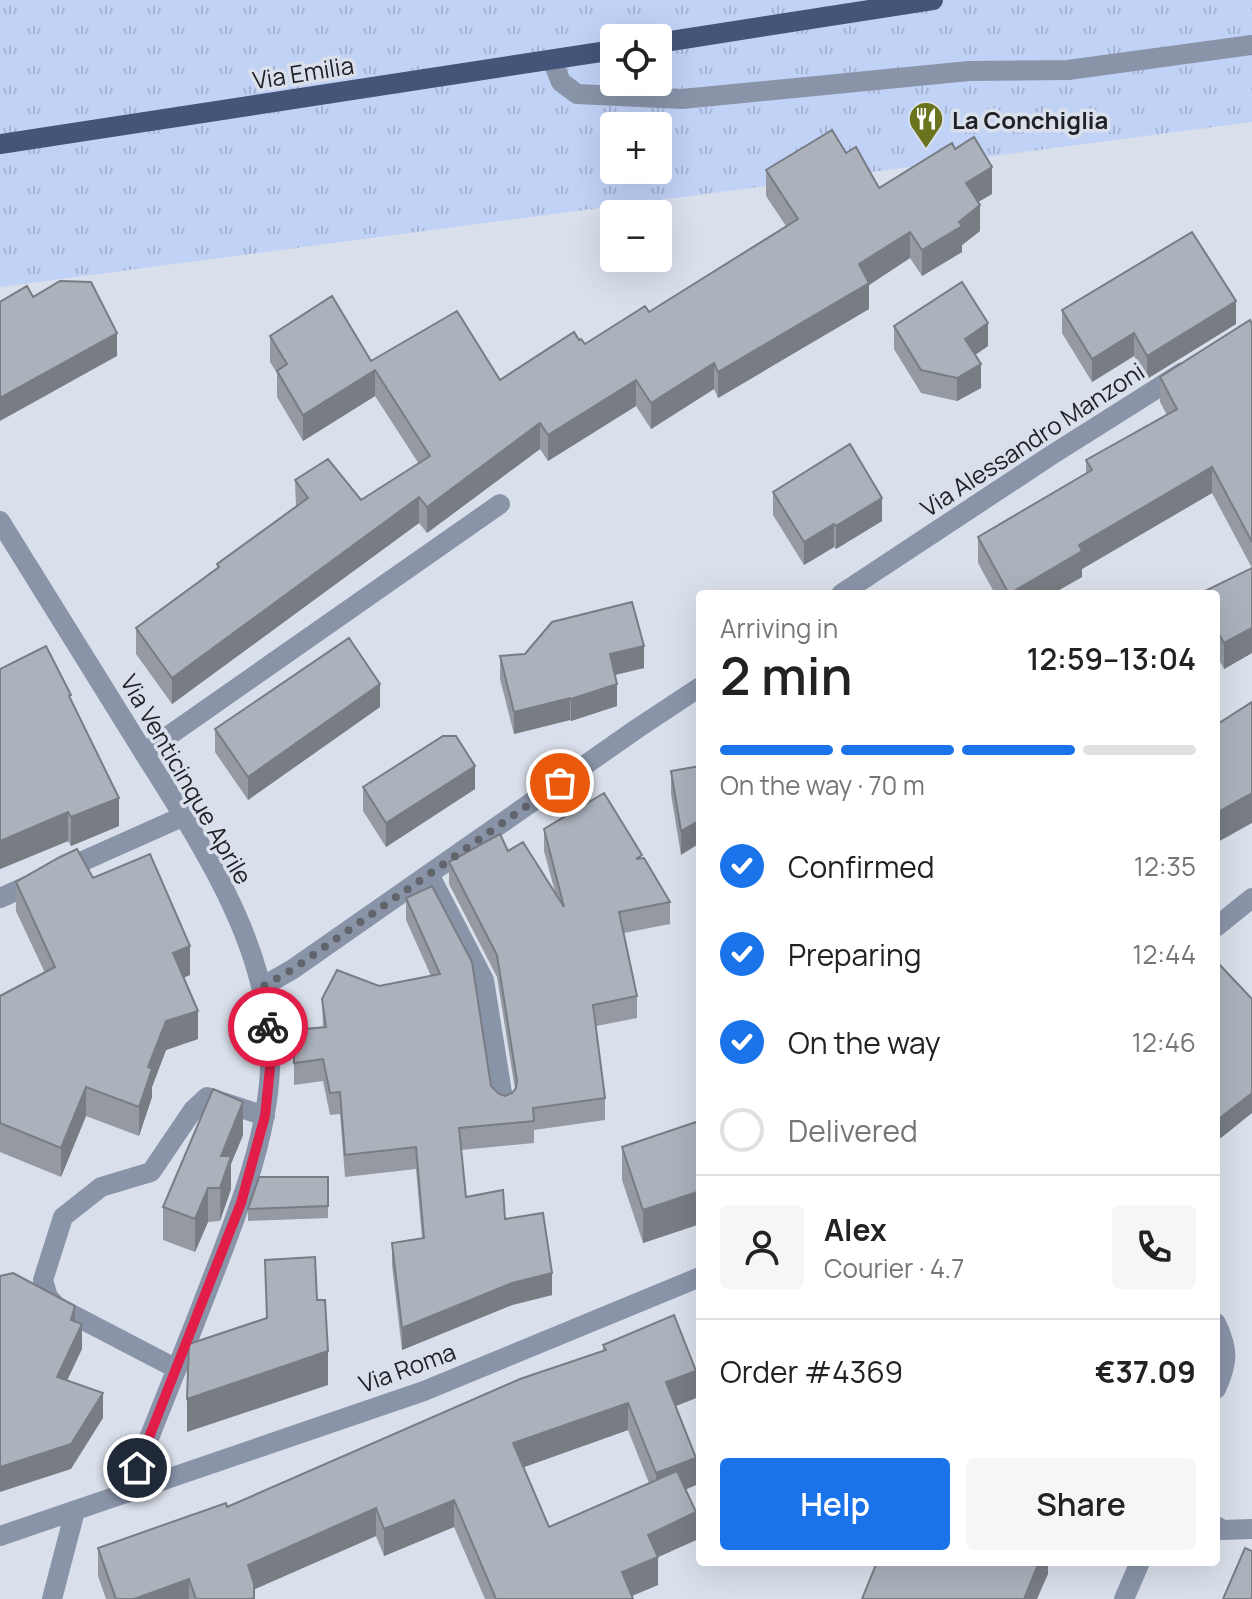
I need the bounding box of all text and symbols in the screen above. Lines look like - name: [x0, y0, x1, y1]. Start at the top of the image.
- map controls: [600, 24, 672, 272]
- button: locate: [600, 24, 672, 96]
- street label: Via Emilia: [250, 48, 356, 96]
- restaurant icon: La Conchiglia: [907, 100, 945, 150]
- place label: La Conchiglia: [952, 103, 1108, 136]
- button: +: [600, 112, 672, 184]
- button: −: [600, 200, 672, 272]
- street label: Via Alessandro Manzoni: [914, 354, 1150, 524]
- text: Arriving in: [720, 610, 838, 646]
- text: 12:59–13:04: [1027, 638, 1196, 679]
- text: 2 min: [720, 640, 853, 711]
- street label: Via Venticinque Aprile: [113, 668, 261, 890]
- pin: [526, 749, 594, 817]
- icon: bag: [538, 761, 582, 805]
- text: On the way · 70 m: [720, 767, 925, 803]
- icon: check: [720, 844, 764, 888]
- text: Confirmed: [788, 846, 935, 887]
- text: 12:35: [1134, 848, 1196, 884]
- icon: check: [720, 932, 764, 976]
- text: Preparing: [788, 934, 922, 975]
- text: 12:44: [1132, 936, 1196, 972]
- courier: [228, 987, 308, 1067]
- icon: bike: [246, 1005, 290, 1049]
- icon: check: [720, 1020, 764, 1064]
- text: On the way: [788, 1022, 941, 1063]
- text: 12:46: [1132, 1024, 1196, 1060]
- text: Delivered: [788, 1110, 918, 1151]
- button: person: [720, 1205, 804, 1289]
- button: phone: [1112, 1205, 1196, 1289]
- text: Alex: [824, 1209, 887, 1250]
- text: Courier · 4.7: [824, 1250, 964, 1286]
- street label: Via Roma: [354, 1334, 460, 1400]
- text: Order #4369: [720, 1351, 903, 1392]
- text: €37.09: [1095, 1351, 1196, 1392]
- pin: [103, 1434, 171, 1502]
- icon: home: [115, 1446, 159, 1490]
- button: Help: [720, 1458, 950, 1550]
- button: Share: [966, 1458, 1196, 1550]

